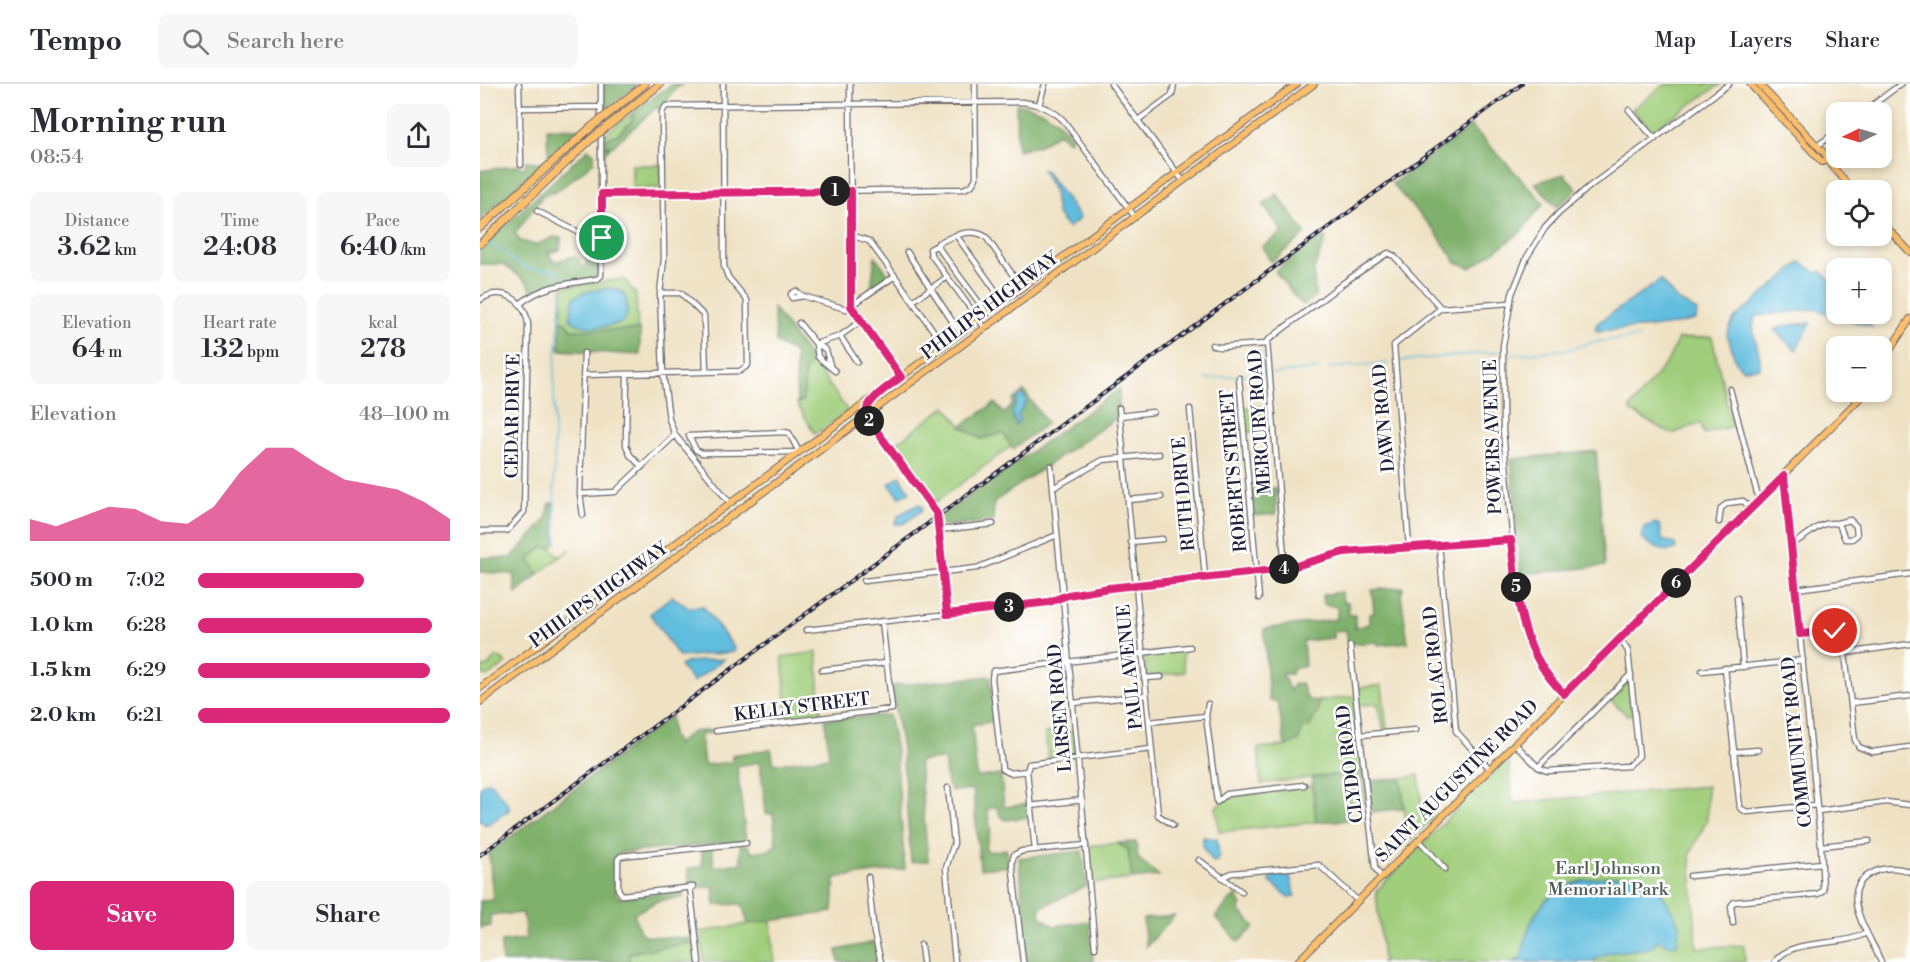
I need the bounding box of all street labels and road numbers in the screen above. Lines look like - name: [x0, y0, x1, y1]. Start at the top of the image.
- street label: PHILIPS HIGHWAY: [917, 246, 1064, 365]
- street label: MERCURY ROAD: [1243, 349, 1277, 495]
- street label: CEDAR DRIVE: [500, 353, 526, 479]
- street label: POWERS AVENUE: [1479, 359, 1507, 515]
- street label: DAWN ROAD: [1368, 363, 1400, 473]
- street label: ROBERTS STREET: [1215, 388, 1253, 553]
- street label: RUTH DRIVE: [1168, 436, 1200, 552]
- street label: PHILIPS HIGHWAY: [525, 536, 674, 653]
- street label: PAUL AVENUE: [1112, 603, 1148, 731]
- street label: ROLAC ROAD: [1418, 605, 1454, 725]
- street label: LARSEN ROAD: [1043, 643, 1077, 773]
- street label: COMMUNITY ROAD: [1777, 655, 1817, 829]
- street label: KELLY STREET: [733, 687, 872, 727]
- street label: SAINT AUGUSTINE ROAD: [1371, 695, 1543, 867]
- street label: CLYDO ROAD: [1331, 704, 1369, 824]

